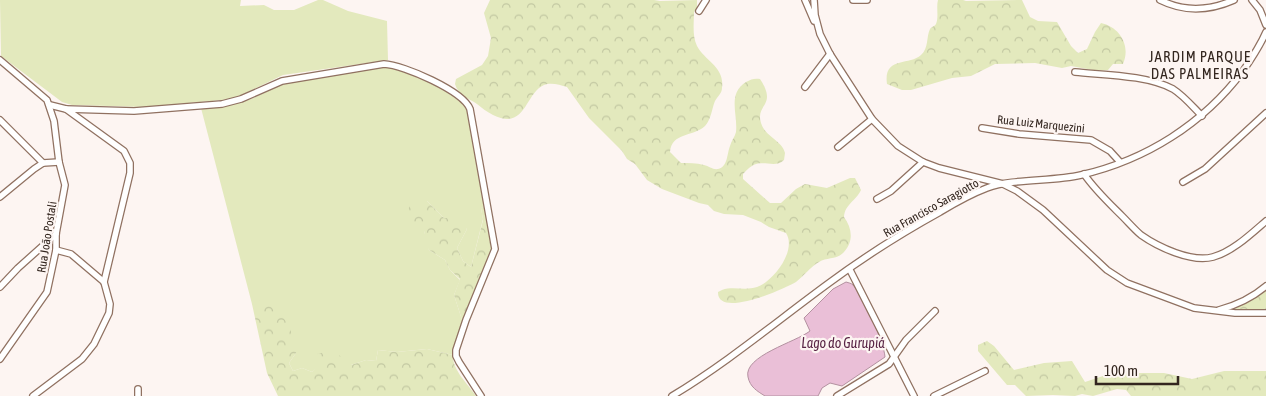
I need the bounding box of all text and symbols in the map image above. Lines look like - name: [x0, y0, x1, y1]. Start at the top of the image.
- district label: JARDIM PARQUE DAS PALMEIRAS: [1149, 48, 1251, 82]
- street label: Rua Luiz Marquezini: [997, 112, 1085, 136]
- street label: Rua Francisco Saragiotto: [881, 176, 981, 240]
- street label: Rua João Postali: [34, 200, 60, 274]
- water label: Lago do Gurupiá: [801, 335, 885, 351]
- scale bar: [1096, 354, 1178, 386]
- text: 100 m: [1104, 362, 1138, 379]

